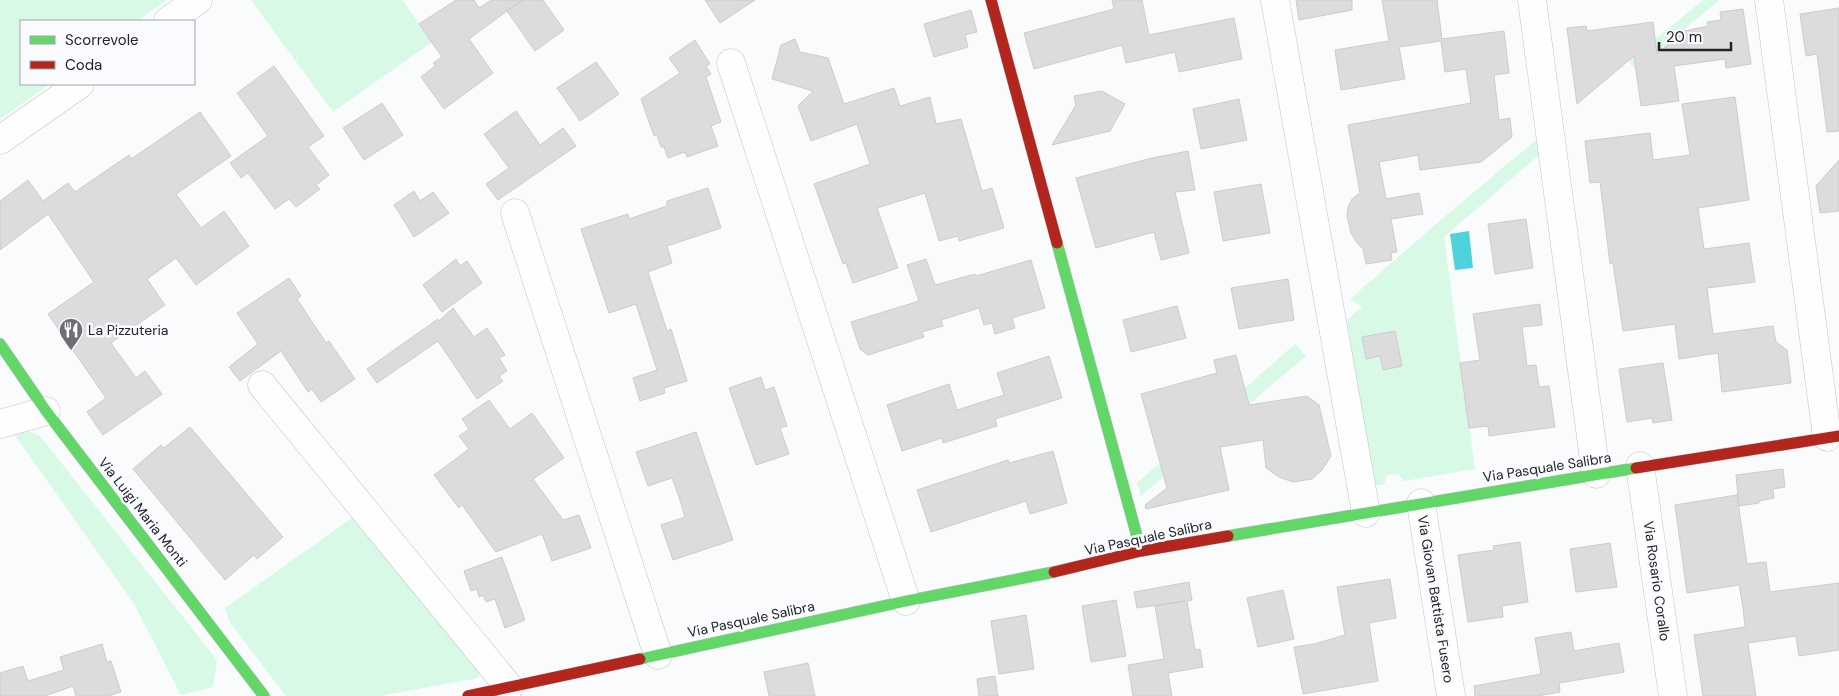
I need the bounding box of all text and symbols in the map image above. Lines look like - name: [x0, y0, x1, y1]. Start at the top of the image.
- legend: [20, 20, 195, 85]
- scale bar: [1659, 20, 1732, 52]
- text: 20 m: [1666, 27, 1702, 47]
- text: Scorrevole: [65, 30, 139, 50]
- text: Coda: [65, 55, 102, 75]
- restaurant icon: La Pizzuteria: [58, 317, 84, 351]
- place label: La Pizzuteria: [88, 321, 168, 339]
- street label: Via Pasquale Salibra: [1482, 448, 1612, 486]
- street label: Via Luigi Maria Monti: [95, 454, 191, 570]
- street label: Via Giovan Battista Fusero: [1414, 514, 1458, 684]
- street label: Via Pasquale Salibra: [1083, 515, 1213, 559]
- street label: Via Rosario Corallo: [1640, 520, 1674, 642]
- street label: Via Pasquale Salibra: [686, 597, 816, 641]

